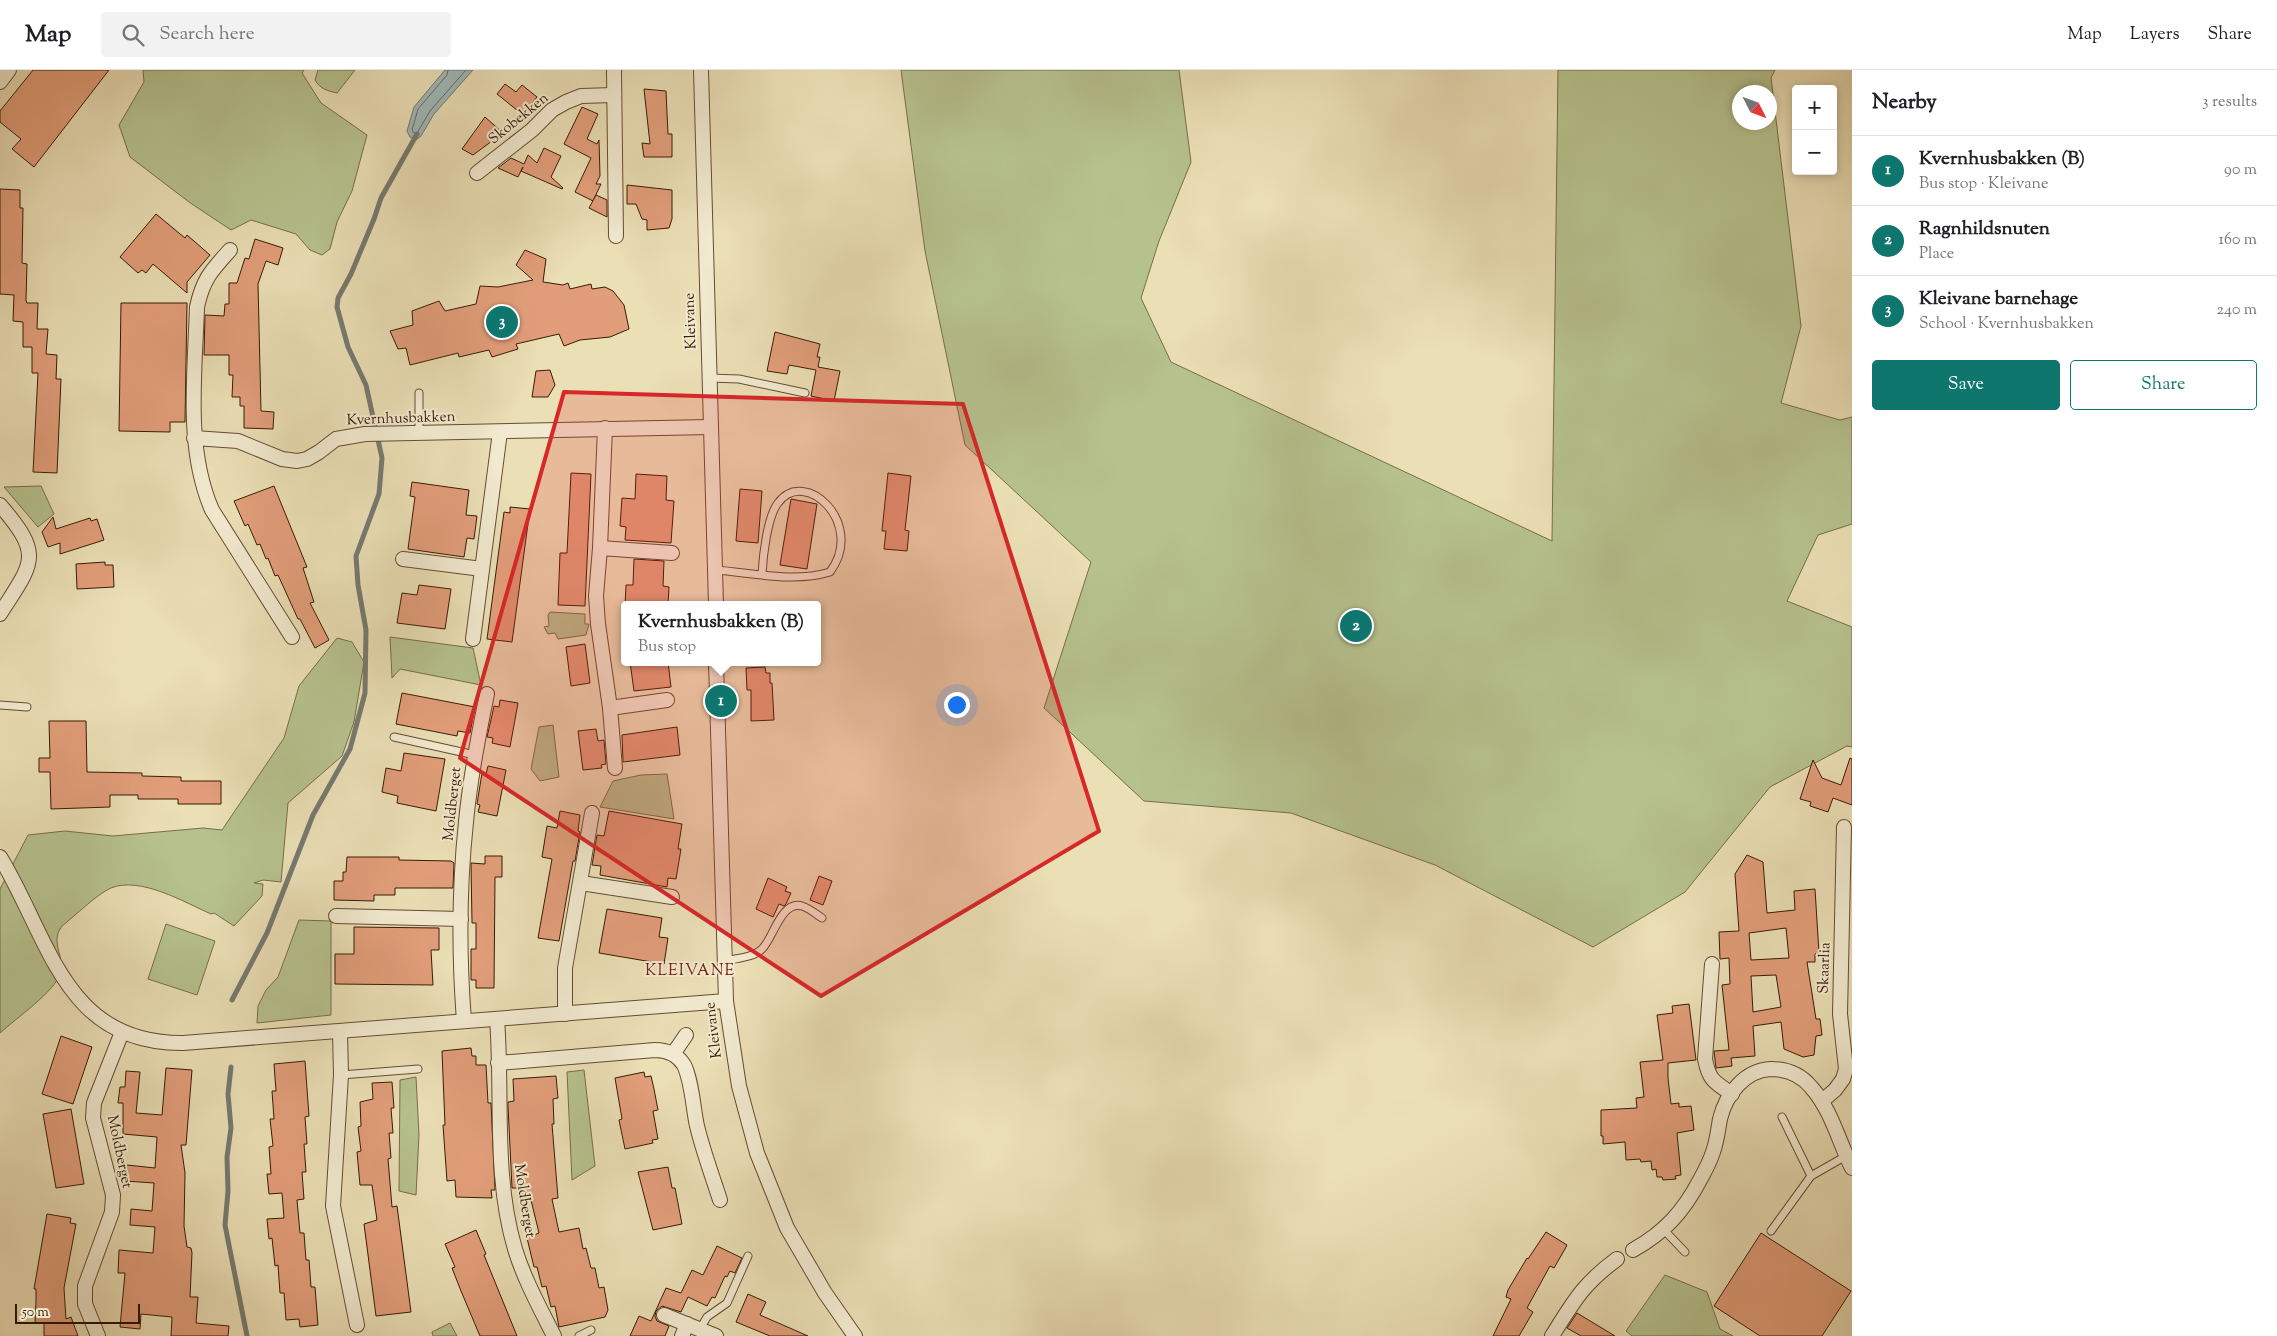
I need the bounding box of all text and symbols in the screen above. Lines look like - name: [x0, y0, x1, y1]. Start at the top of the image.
- search box: [101, 12, 451, 57]
- text: Map: [25, 18, 71, 52]
- icon: search: [119, 21, 147, 49]
- text: Search here: [159, 21, 255, 48]
- text: Map: [2067, 22, 2102, 48]
- text: Layers: [2130, 22, 2180, 48]
- text: Share: [2208, 22, 2252, 48]
- north arrow: [1732, 85, 1777, 130]
- map controls: [1792, 85, 1837, 175]
- button: +: [1792, 85, 1837, 130]
- street label: Skobekken: [484, 88, 554, 150]
- text: Nearby: [1872, 88, 1937, 118]
- text: 3 results: [2202, 91, 2257, 114]
- button: −: [1792, 130, 1837, 175]
- text: Kvernhusbakken (B): [1919, 146, 2085, 173]
- text: 1: [1885, 159, 1891, 182]
- text: 90 m: [2224, 159, 2257, 182]
- text: Bus stop · Kleivane: [1919, 173, 2048, 196]
- text: Ragnhildsnuten: [1919, 216, 2050, 243]
- text: 2: [1884, 229, 1892, 252]
- text: 160 m: [2219, 229, 2257, 252]
- text: Place: [1919, 243, 1954, 266]
- text: Kleivane barnehage: [1919, 286, 2078, 313]
- street label: Kleivane: [680, 292, 702, 350]
- text: 3: [1885, 299, 1891, 322]
- text: 240 m: [2216, 299, 2257, 322]
- pin: 3: [486, 303, 518, 341]
- text: School · Kvernhusbakken: [1919, 313, 2094, 336]
- button: Save: [1872, 360, 2060, 410]
- button: Share: [2070, 360, 2257, 410]
- street label: Kvernhusbakken: [346, 407, 456, 431]
- popup: [621, 601, 821, 666]
- pin: 2: [1340, 607, 1372, 645]
- text: Kvernhusbakken (B): [638, 609, 804, 636]
- text: Bus stop: [638, 636, 696, 659]
- pin: 1: [705, 682, 737, 720]
- your location: [944, 692, 970, 718]
- street label: Moldberget: [439, 766, 467, 842]
- street label: Skaarlia: [1814, 942, 1836, 994]
- district label: KLEIVANE: [645, 960, 735, 983]
- street label: Kleivane: [700, 1001, 728, 1059]
- street label: Moldberget: [101, 1113, 137, 1191]
- street label: Moldberget: [508, 1163, 540, 1239]
- scale bar: [15, 1301, 140, 1324]
- text: 50 m: [22, 1303, 49, 1323]

